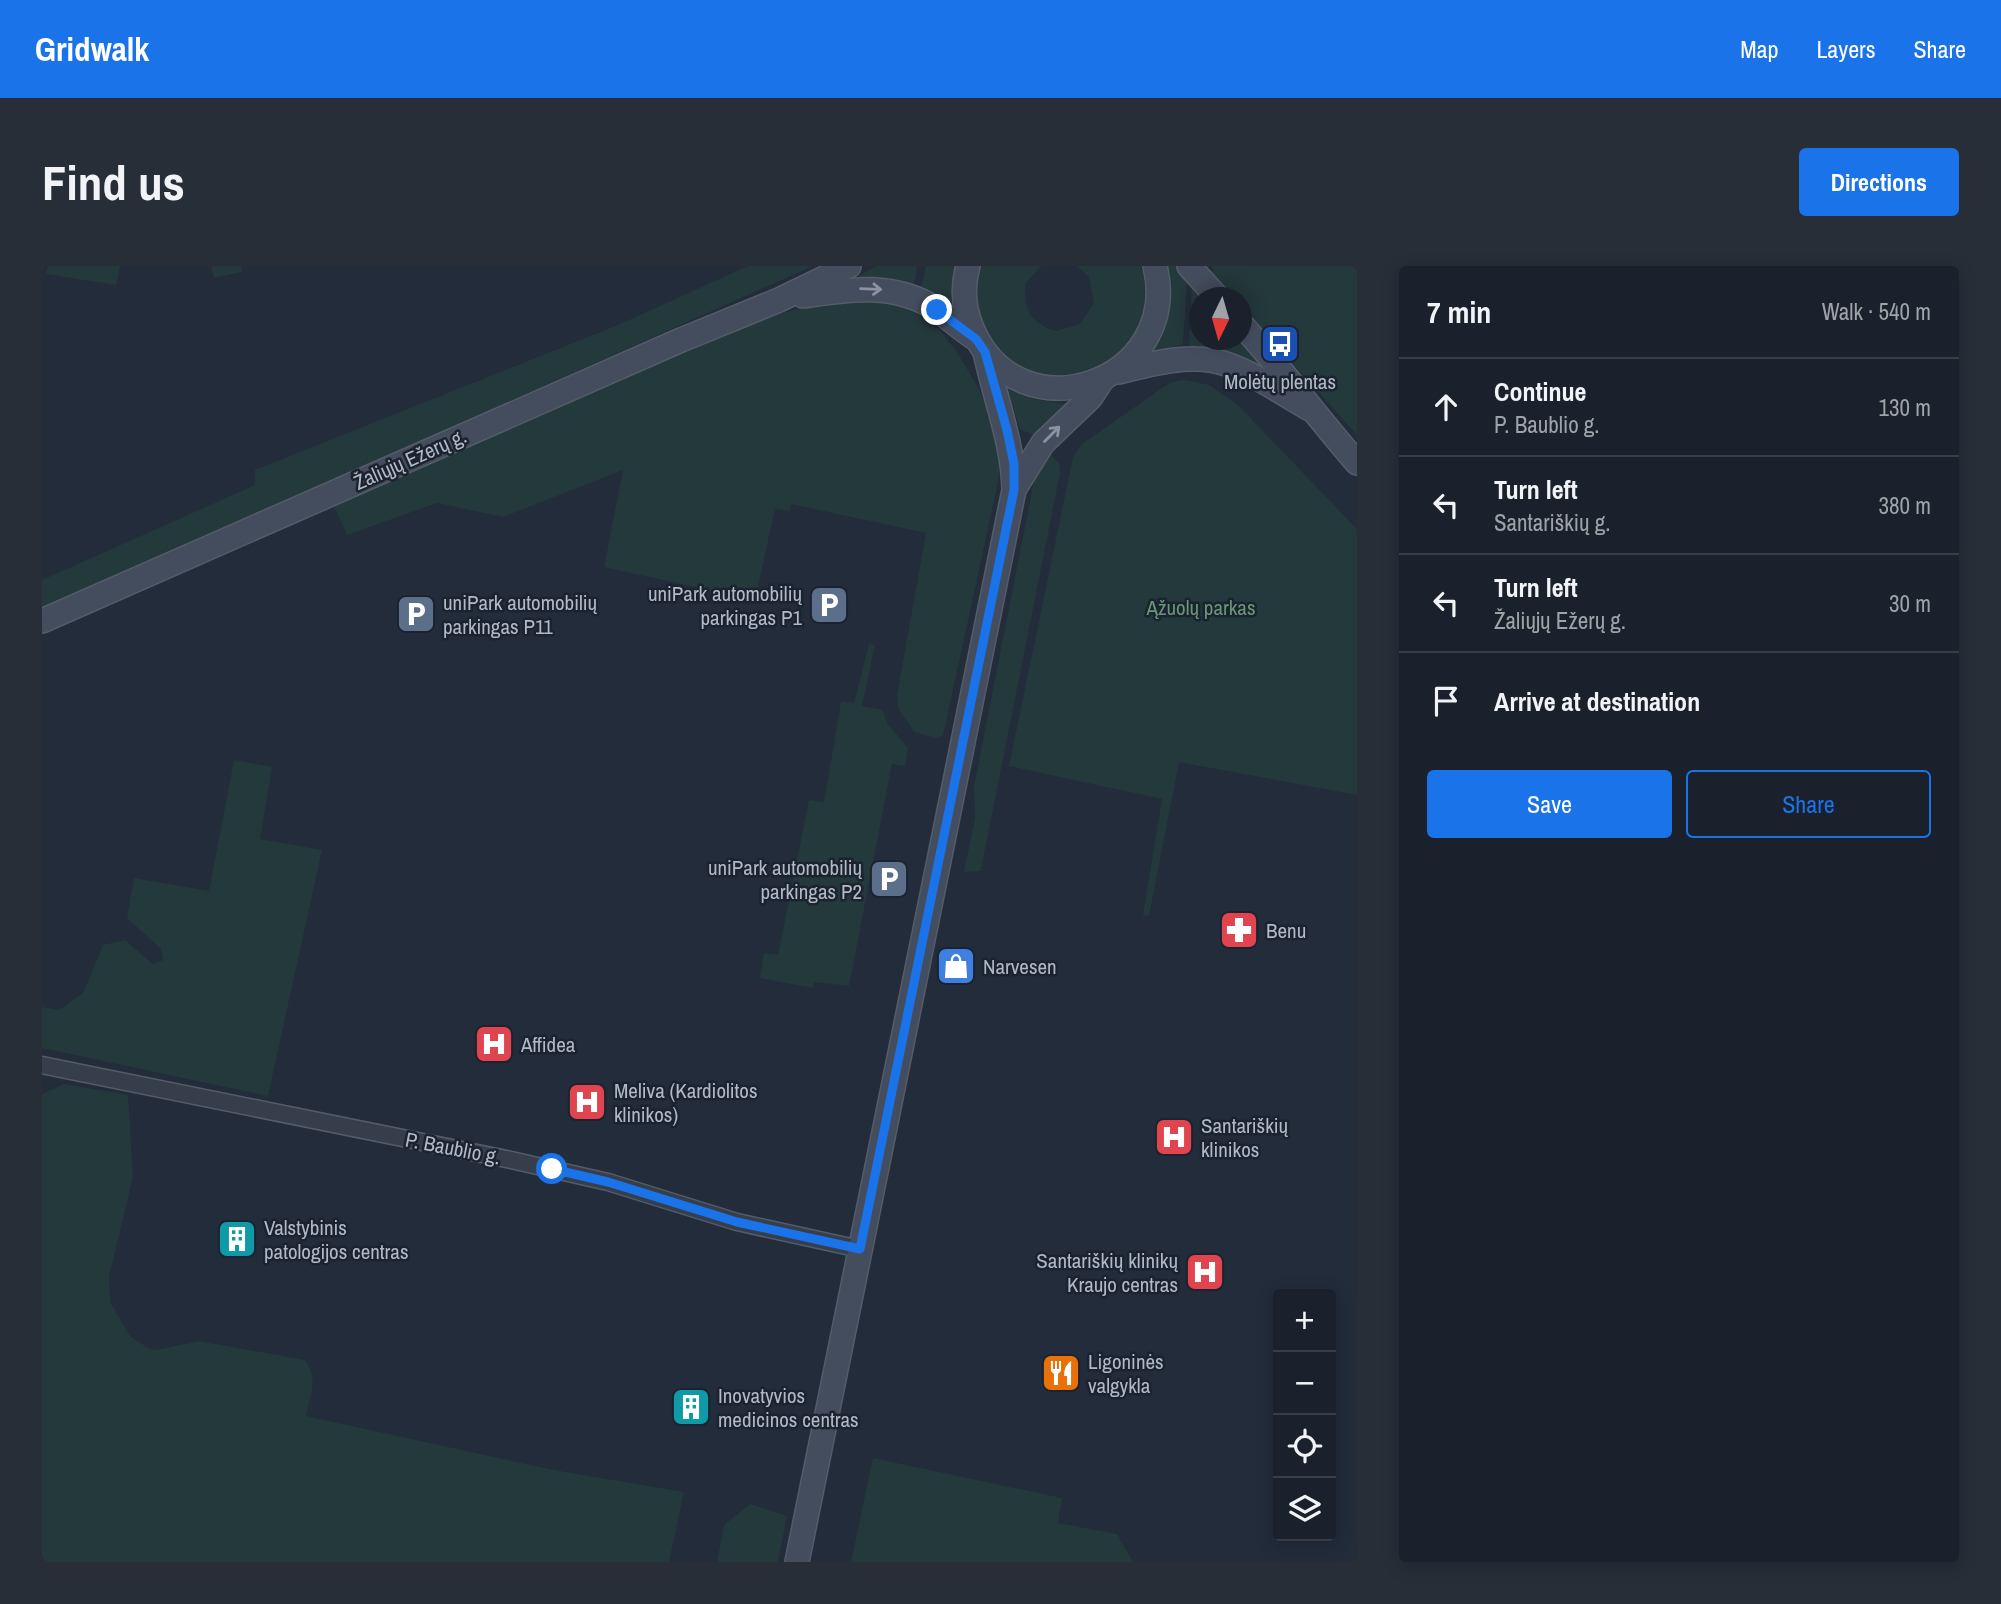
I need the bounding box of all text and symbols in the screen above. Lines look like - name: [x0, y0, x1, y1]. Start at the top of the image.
- text: Gridwalk: [35, 27, 149, 71]
- text: Map: [1740, 33, 1778, 65]
- text: Layers: [1816, 33, 1875, 65]
- text: Share: [1913, 33, 1966, 65]
- button: Directions: [1799, 148, 1959, 216]
- text: Find us: [42, 149, 185, 215]
- one-way arrow: [859, 283, 882, 296]
- north arrow: [1189, 287, 1252, 350]
- text: 7 min: [1427, 292, 1491, 332]
- route end: [921, 294, 952, 325]
- text: Walk · 540 m: [1822, 296, 1931, 327]
- bus stop icon: Molėtų plentas: [1259, 323, 1301, 365]
- place label: Molėtų plentas: [1224, 367, 1336, 396]
- text: Continue: [1494, 374, 1586, 409]
- icon: ahead: [1427, 388, 1465, 426]
- text: 130 m: [1879, 392, 1931, 423]
- text: P. Baublio g.: [1494, 409, 1600, 440]
- street label: Žaliųjų Ežerų g.: [349, 421, 471, 497]
- one-way arrow: [1043, 425, 1060, 442]
- text: Turn left: [1494, 472, 1578, 507]
- icon: left: [1427, 486, 1465, 524]
- text: 380 m: [1879, 490, 1931, 521]
- text: Santariškių g.: [1494, 507, 1610, 538]
- text: Turn left: [1494, 570, 1578, 605]
- place label: uniPark automobilių parkingas P1: [648, 579, 802, 632]
- parking icon: uniPark automobilių parkingas P1: [808, 584, 850, 626]
- icon: left: [1427, 584, 1465, 622]
- place label: uniPark automobilių parkingas P11: [443, 588, 598, 641]
- text: 30 m: [1889, 588, 1931, 619]
- parking icon: uniPark automobilių parkingas P11: [395, 593, 437, 635]
- park label: Ąžuolų parkas: [1145, 593, 1256, 622]
- text: Žaliųjų Ežerų g.: [1494, 605, 1626, 636]
- icon: arrive: [1427, 682, 1465, 720]
- text: Arrive at destination: [1494, 684, 1700, 719]
- button: Save: [1427, 770, 1672, 838]
- button: Share: [1686, 770, 1931, 838]
- place label: uniPark automobilių parkingas P2: [708, 853, 862, 906]
- parking icon: uniPark automobilių parkingas P2: [868, 858, 910, 900]
- pharmacy icon: Benu: [1218, 909, 1260, 951]
- place label: Benu: [1266, 916, 1306, 945]
- shop icon: Narvesen: [935, 945, 977, 987]
- place label: Narvesen: [983, 952, 1057, 981]
- hospital icon: Affidea: [473, 1023, 515, 1065]
- place label: Affidea: [520, 1030, 576, 1059]
- place label: Meliva (Kardiolitos klinikos): [614, 1076, 758, 1129]
- hospital icon: Meliva (Kardiolitos klinikos): [566, 1081, 608, 1123]
- place label: Santariškių klinikos: [1201, 1111, 1289, 1164]
- hospital icon: Santariškių klinikos: [1153, 1116, 1195, 1158]
- street label: P. Baublio g.: [403, 1125, 503, 1171]
- route start: [536, 1153, 567, 1184]
- place label: Valstybinis patologijos centras: [264, 1213, 409, 1266]
- building icon: Valstybinis patologijos centras: [216, 1218, 258, 1260]
- place label: Santariškių klinikų Kraujo centras: [1036, 1246, 1178, 1299]
- hospital icon: Santariškių klinikų Kraujo centras: [1184, 1251, 1226, 1293]
- map controls: [1273, 1289, 1336, 1541]
- button: +: [1273, 1289, 1336, 1352]
- place label: Ligoninės valgykla: [1088, 1347, 1164, 1400]
- restaurant icon: Ligoninės valgykla: [1040, 1352, 1082, 1394]
- button: −: [1273, 1352, 1336, 1415]
- place label: Inovatyvios medicinos centras: [718, 1381, 859, 1434]
- building icon: Inovatyvios medicinos centras: [670, 1386, 712, 1428]
- button: locate: [1273, 1415, 1336, 1478]
- button: layers: [1273, 1478, 1336, 1541]

